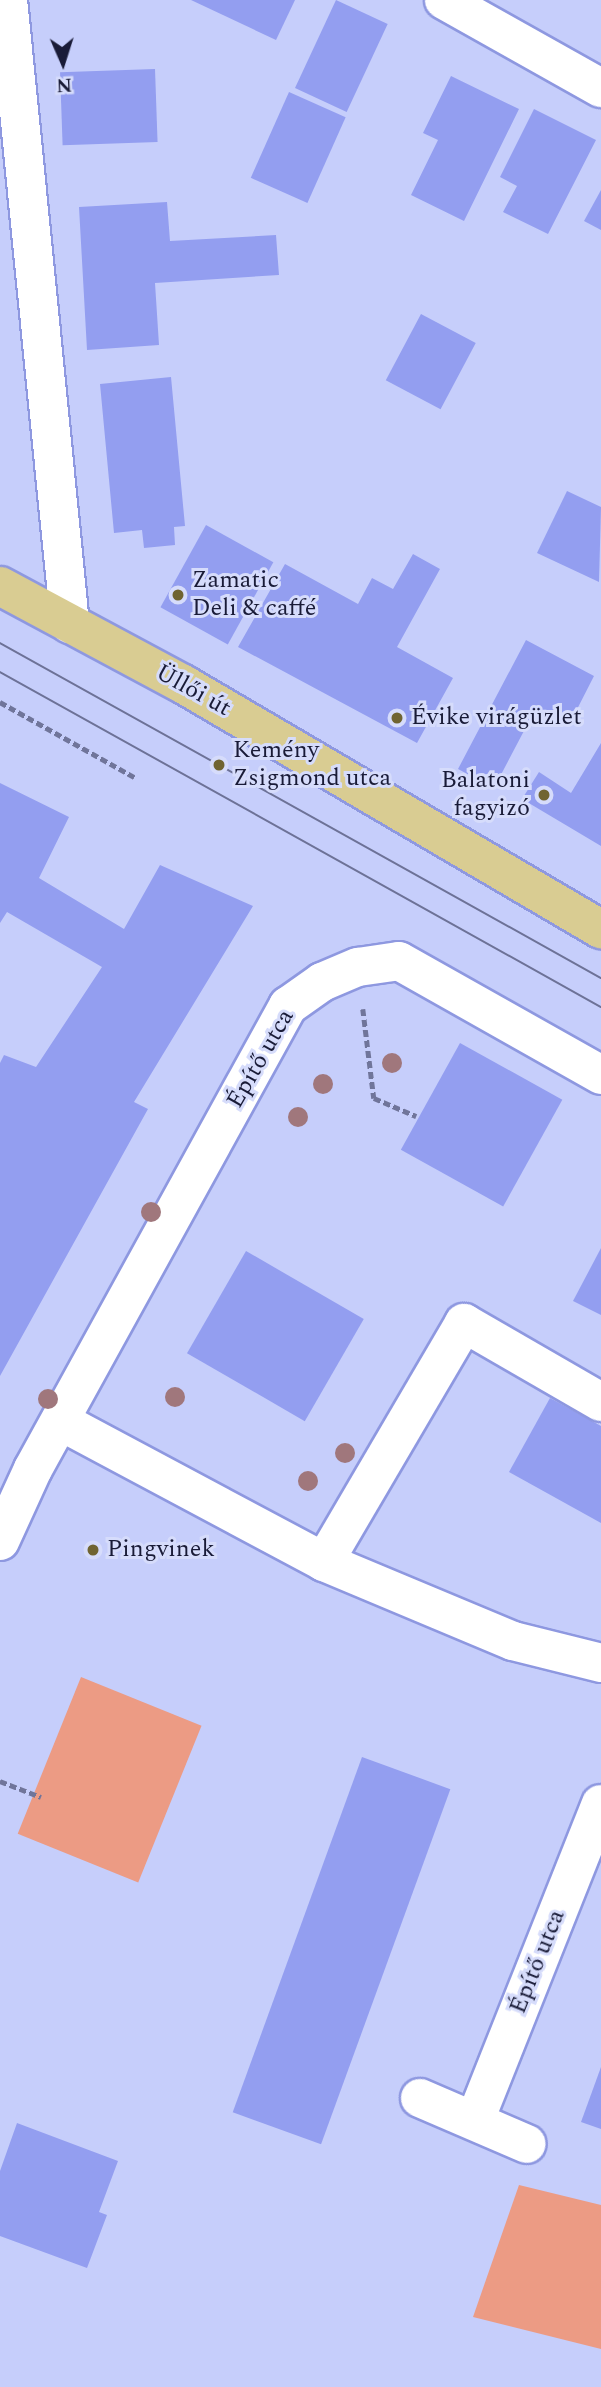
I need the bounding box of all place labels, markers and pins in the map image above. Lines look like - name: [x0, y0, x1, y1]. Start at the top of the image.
- place label: Zamatic Deli & caffé: [192, 567, 316, 623]
- marker: Zamatic Deli & caffé: [170, 587, 186, 603]
- place label: Évike virágüzlet: [411, 704, 582, 732]
- marker: Évike virágüzlet: [389, 710, 405, 726]
- place label: Kemény Zsigmond utca: [233, 737, 391, 793]
- marker: Kemény Zsigmond utca: [211, 757, 227, 773]
- place label: Balatoni fagyizó: [441, 767, 530, 823]
- marker: Balatoni fagyizó: [536, 787, 552, 803]
- place label: Pingvinek: [107, 1536, 215, 1564]
- marker: Pingvinek: [85, 1542, 101, 1558]

